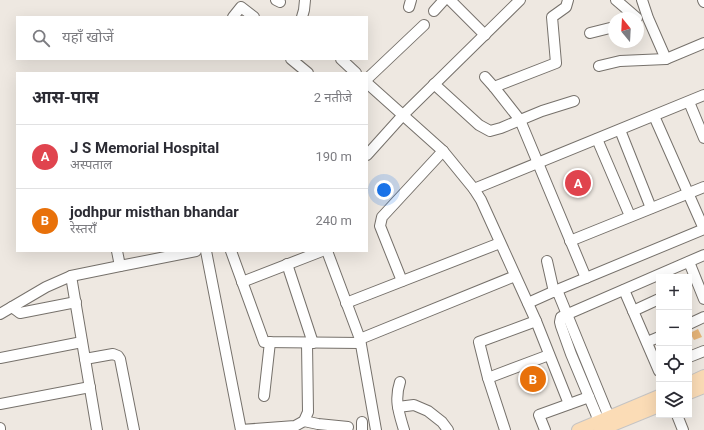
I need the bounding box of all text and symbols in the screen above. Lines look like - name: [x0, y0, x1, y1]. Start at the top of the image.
- north arrow: [608, 12, 644, 48]
- search box: [16, 16, 368, 60]
- icon: search: [30, 27, 52, 49]
- text: यहाँ खोजें: [62, 28, 114, 46]
- text: आस-पास: [32, 87, 99, 107]
- text: 2 नतीजे: [314, 90, 352, 105]
- text: J S Memorial Hospital: [70, 139, 219, 157]
- text: A: [41, 149, 49, 164]
- text: 190 m: [315, 149, 352, 164]
- text: अस्पताल: [70, 157, 112, 172]
- pin: A: [565, 168, 591, 198]
- your location: [374, 180, 394, 200]
- text: jodhpur misthan bhandar: [70, 203, 239, 221]
- text: B: [41, 213, 49, 228]
- text: 240 m: [315, 213, 352, 228]
- text: रेस्तराँ: [70, 221, 96, 236]
- map controls: [656, 274, 692, 418]
- button: +: [656, 274, 692, 310]
- button: −: [656, 310, 692, 346]
- button: locate: [656, 346, 692, 382]
- pin: B: [520, 364, 546, 394]
- button: layers: [656, 382, 692, 418]

